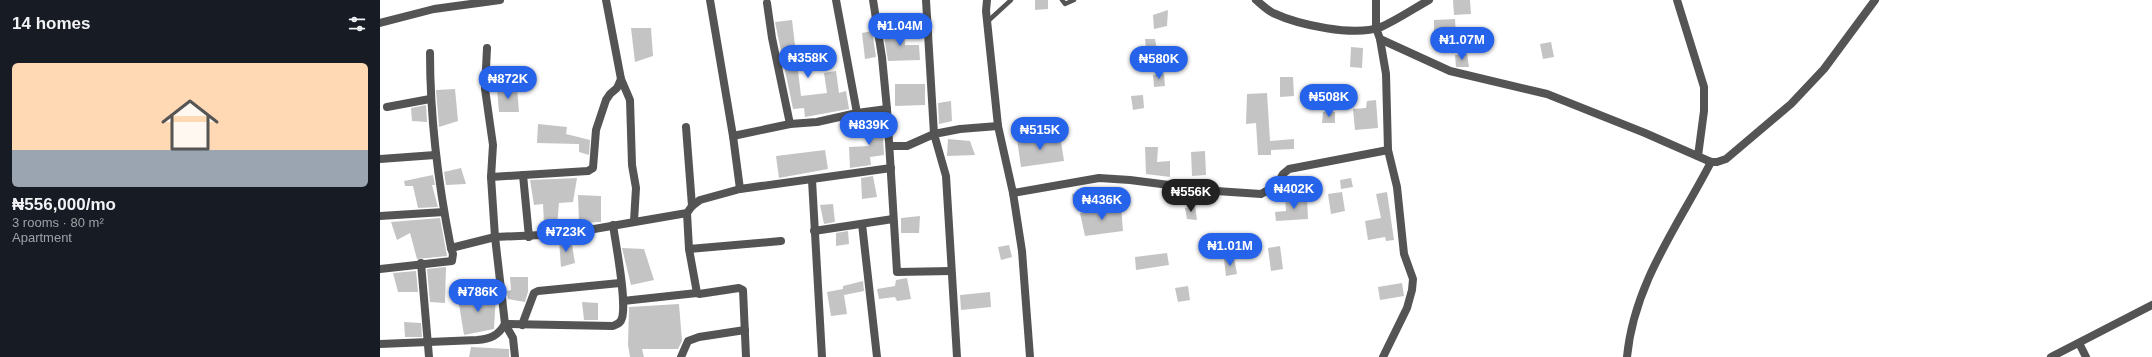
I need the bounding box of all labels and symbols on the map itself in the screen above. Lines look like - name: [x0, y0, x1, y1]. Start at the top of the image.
- pin: ₦1.04M: [867, 13, 933, 47]
- pin: ₦1.07M: [1429, 27, 1495, 61]
- pin: ₦358K: [780, 45, 836, 79]
- pin: ₦580K: [1131, 46, 1187, 80]
- pin: ₦872K: [480, 66, 536, 100]
- pin: ₦508K: [1301, 84, 1357, 118]
- pin: ₦839K: [841, 112, 897, 146]
- pin: ₦515K: [1012, 117, 1068, 151]
- pin: ₦402K: [1266, 176, 1322, 210]
- pin: ₦556K: [1163, 179, 1219, 213]
- pin: ₦436K: [1074, 187, 1130, 221]
- pin: ₦723K: [538, 219, 594, 253]
- pin: ₦1.01M: [1197, 233, 1263, 267]
- pin: ₦786K: [450, 279, 506, 313]

